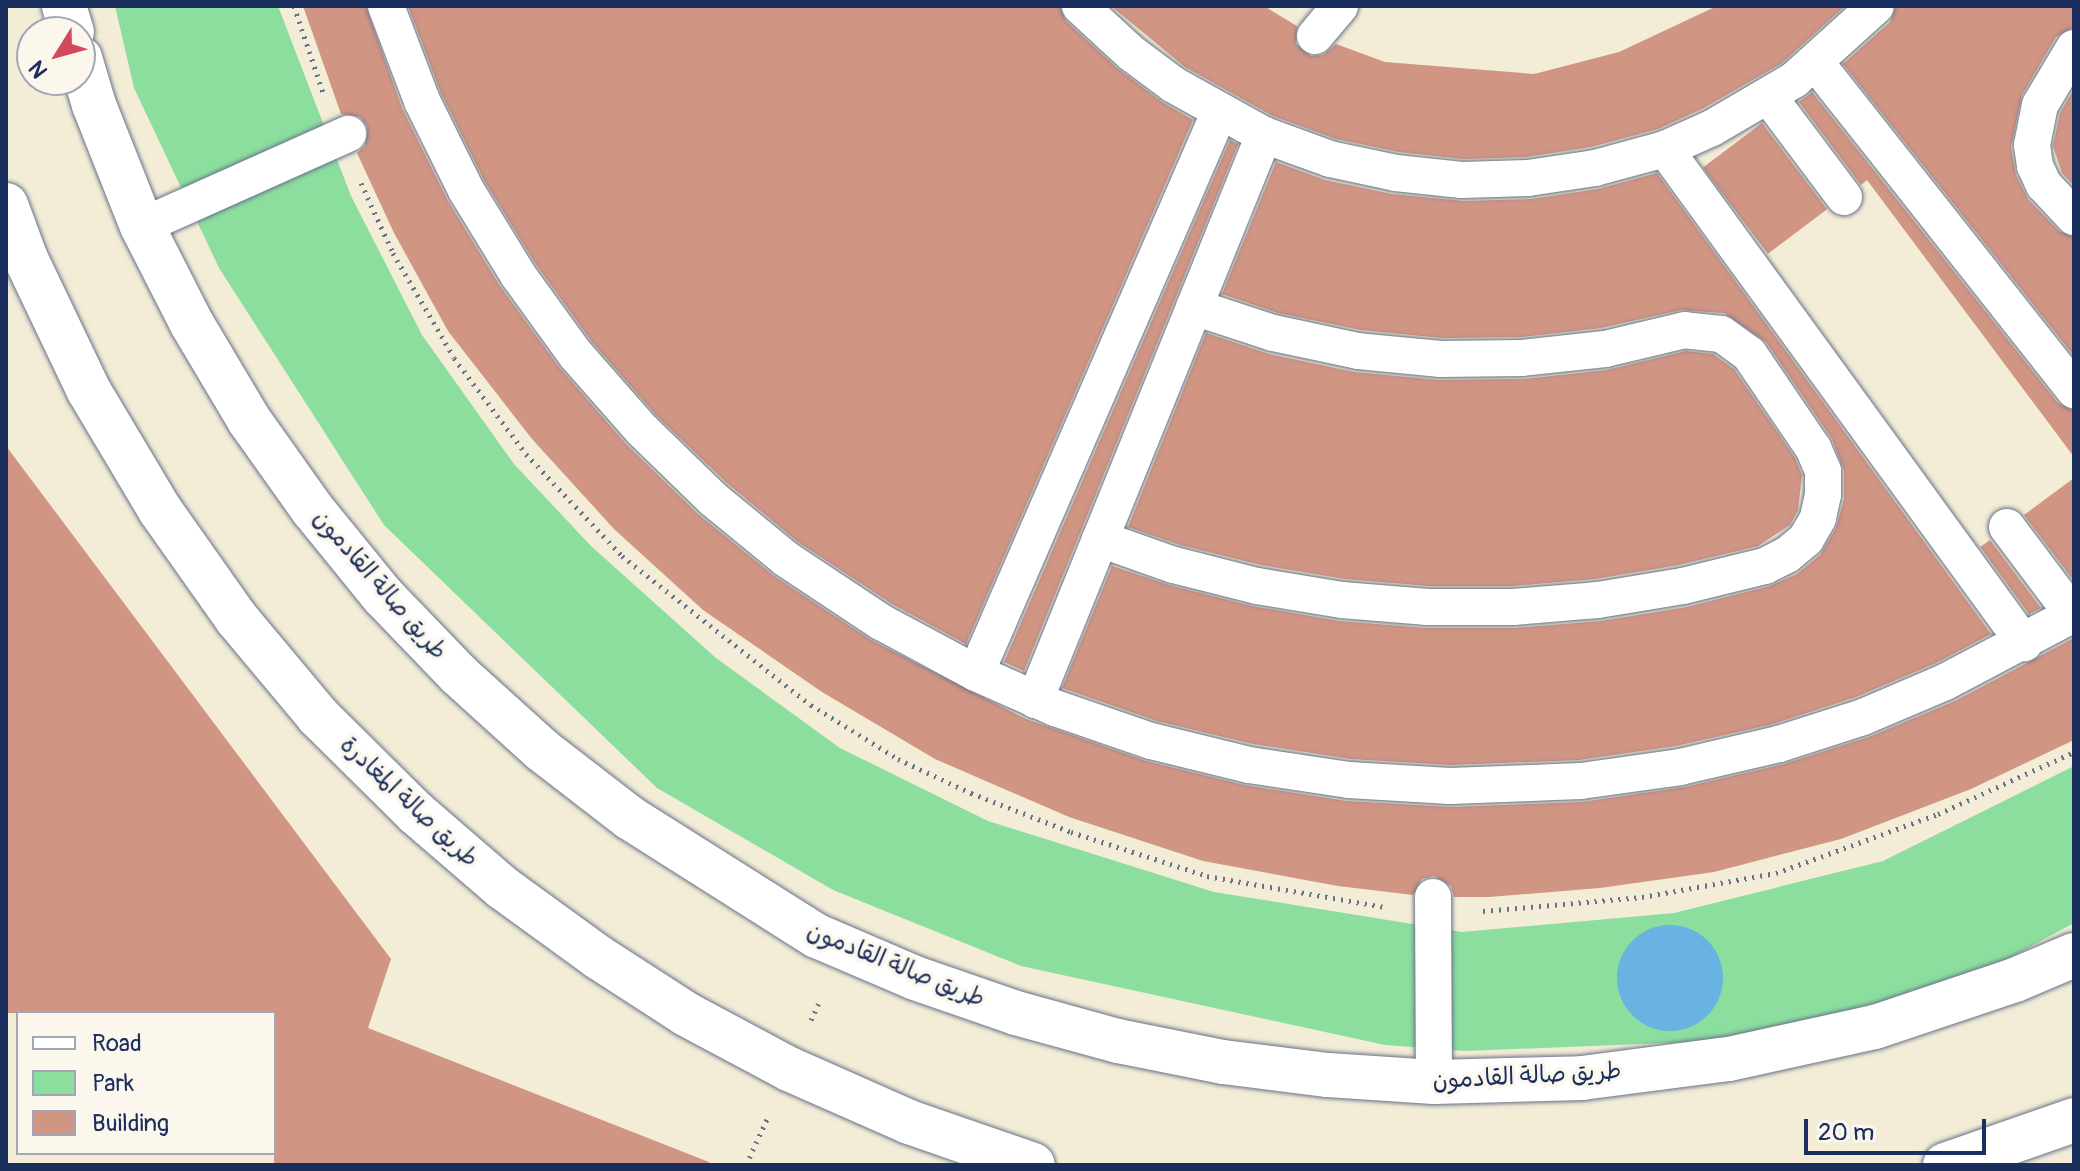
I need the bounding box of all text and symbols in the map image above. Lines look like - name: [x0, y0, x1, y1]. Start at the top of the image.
- north arrow: [16, 16, 96, 96]
- text: N: [23, 55, 54, 84]
- street label: طريق صالة القادمون: [307, 504, 453, 666]
- street label: طريق صالة المغادرة: [334, 731, 484, 873]
- street label: طريق صالة القادمون: [803, 916, 989, 1014]
- legend: [16, 1011, 276, 1155]
- text: Road: [92, 1029, 142, 1058]
- street label: طريق صالة القادمون: [1432, 1057, 1622, 1095]
- text: Park: [92, 1069, 134, 1098]
- scale bar: [1808, 1103, 1990, 1153]
- text: Building: [92, 1109, 169, 1138]
- text: 20 m: [1818, 1118, 1874, 1147]

